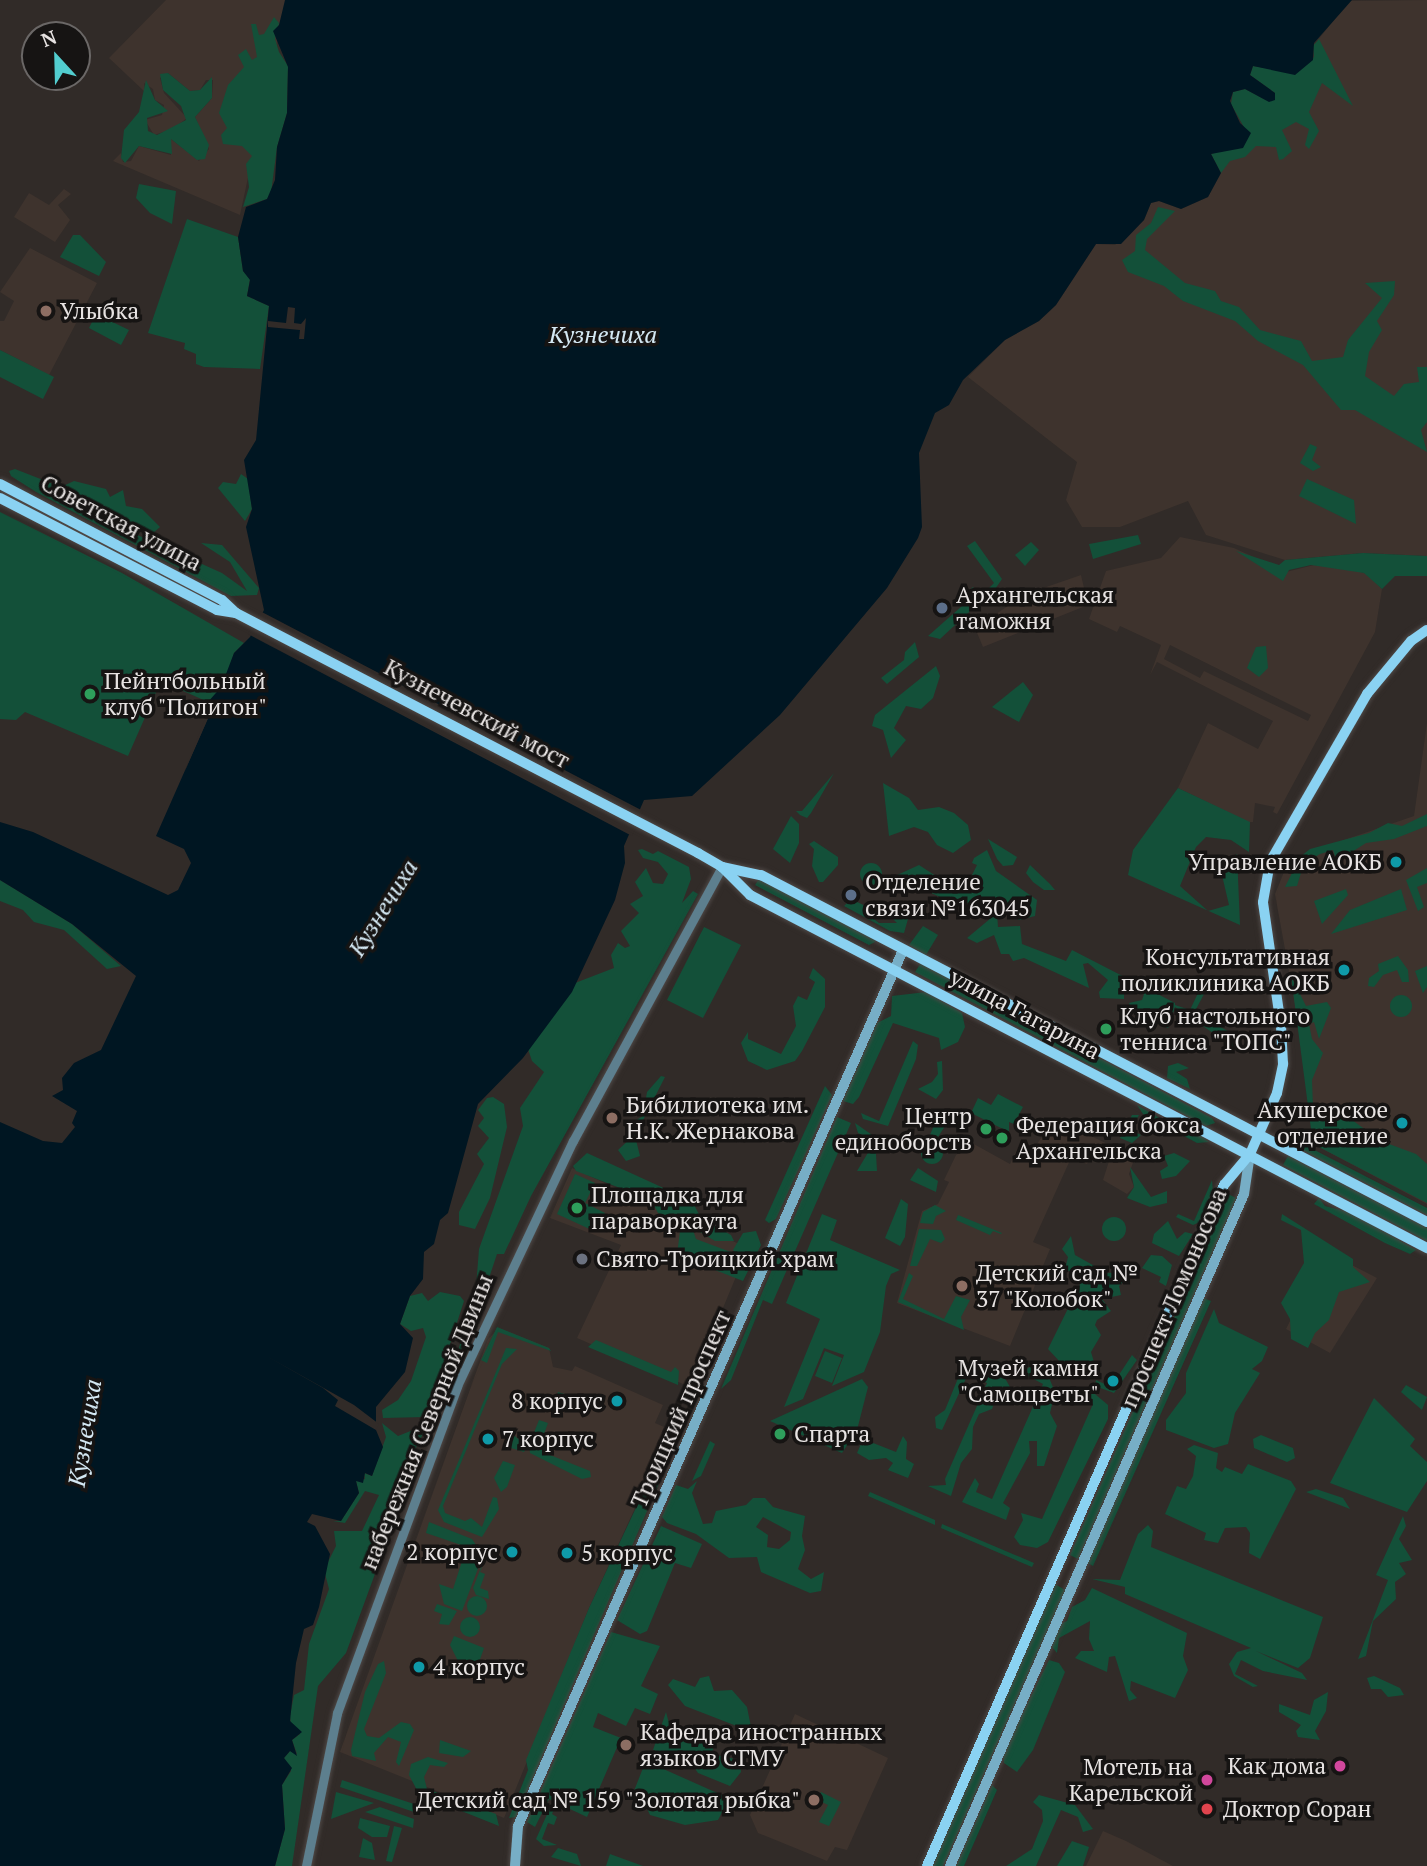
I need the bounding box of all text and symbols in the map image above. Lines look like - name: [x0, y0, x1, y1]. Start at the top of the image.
- north arrow: [21, 21, 91, 91]
- text: N: [37, 24, 60, 52]
- place label: Улыбка: [60, 297, 139, 325]
- marker: Улыбка: [38, 303, 54, 319]
- water label: Кузнечиха: [549, 321, 657, 349]
- street label: Советская улица: [36, 469, 206, 577]
- place label: Архангельская таможня: [956, 581, 1114, 635]
- marker: Архангельская таможня: [934, 600, 950, 616]
- street label: Кузнечевский мост: [380, 653, 574, 775]
- place label: Пейнтбольный клуб "Полигон": [104, 667, 268, 721]
- marker: Пейнтбольный клуб "Полигон": [82, 686, 98, 702]
- place label: Управление АОКБ: [1188, 848, 1382, 876]
- water label: Кузнечиха: [342, 854, 424, 962]
- marker: Управление АОКБ: [1388, 854, 1404, 870]
- place label: Отделение связи №163045: [865, 868, 1030, 922]
- marker: Отделение связи №163045: [843, 887, 859, 903]
- place label: Консультативная поликлиника АОКБ: [1120, 943, 1330, 997]
- marker: Консультативная поликлиника АОКБ: [1336, 962, 1352, 978]
- street label: улица Гагарина: [945, 963, 1105, 1065]
- place label: Клуб настольного тенниса "ТОПС": [1120, 1002, 1310, 1056]
- marker: Клуб настольного тенниса "ТОПС": [1098, 1021, 1114, 1037]
- place label: Бибилиотека им. Н.К. Жернакова: [626, 1091, 809, 1145]
- place label: Акушерское отделение: [1257, 1096, 1388, 1150]
- place label: Центр единоборств: [835, 1102, 972, 1156]
- marker: Бибилиотека им. Н.К. Жернакова: [604, 1110, 620, 1126]
- place label: Федерация бокса Архангельска: [1016, 1111, 1200, 1165]
- marker: Акушерское отделение: [1394, 1115, 1410, 1131]
- marker: Центр единоборств: [978, 1121, 994, 1137]
- marker: Федерация бокса Архангельска: [994, 1130, 1010, 1146]
- place label: Площадка для параворкаута: [591, 1181, 744, 1235]
- street label: проспект Ломоносова: [1115, 1184, 1233, 1412]
- marker: Площадка для параворкаута: [569, 1200, 585, 1216]
- place label: Свято-Троицкий храм: [596, 1245, 835, 1273]
- marker: Свято-Троицкий храм: [574, 1251, 590, 1267]
- place label: Детский сад № 37 "Колобок": [976, 1259, 1138, 1313]
- street label: набережная Северной Двины: [355, 1270, 499, 1574]
- marker: Детский сад № 37 "Колобок": [954, 1278, 970, 1294]
- street label: Троицкий проспект: [625, 1306, 737, 1512]
- place label: Музей камня "Самоцветы": [958, 1354, 1099, 1408]
- marker: Музей камня "Самоцветы": [1105, 1373, 1121, 1389]
- water label: Кузнечиха: [62, 1377, 108, 1489]
- place label: 8 корпус: [511, 1387, 603, 1415]
- marker: 8 корпус: [609, 1393, 625, 1409]
- place label: Спарта: [794, 1420, 870, 1448]
- place label: 7 корпус: [502, 1425, 594, 1453]
- marker: Спарта: [772, 1426, 788, 1442]
- marker: 7 корпус: [480, 1431, 496, 1447]
- place label: 2 корпус: [406, 1538, 498, 1566]
- place label: 5 корпус: [581, 1539, 673, 1567]
- marker: 2 корпус: [504, 1544, 520, 1560]
- marker: 5 корпус: [559, 1545, 575, 1561]
- place label: 4 корпус: [433, 1653, 525, 1681]
- marker: 4 корпус: [411, 1659, 427, 1675]
- place label: Кафедра иностранных языков СГМУ: [640, 1718, 882, 1772]
- marker: Кафедра иностранных языков СГМУ: [618, 1737, 634, 1753]
- place label: Как дома: [1227, 1752, 1326, 1780]
- place label: Мотель на Карельской: [1069, 1753, 1193, 1807]
- marker: Как дома: [1332, 1758, 1348, 1774]
- marker: Мотель на Карельской: [1199, 1772, 1215, 1788]
- place label: Детский сад № 159 "Золотая рыбка": [415, 1786, 800, 1814]
- marker: Детский сад № 159 "Золотая рыбка": [806, 1792, 822, 1808]
- place label: Доктор Соран: [1223, 1795, 1372, 1823]
- marker: Доктор Соран: [1197, 1799, 1217, 1819]

